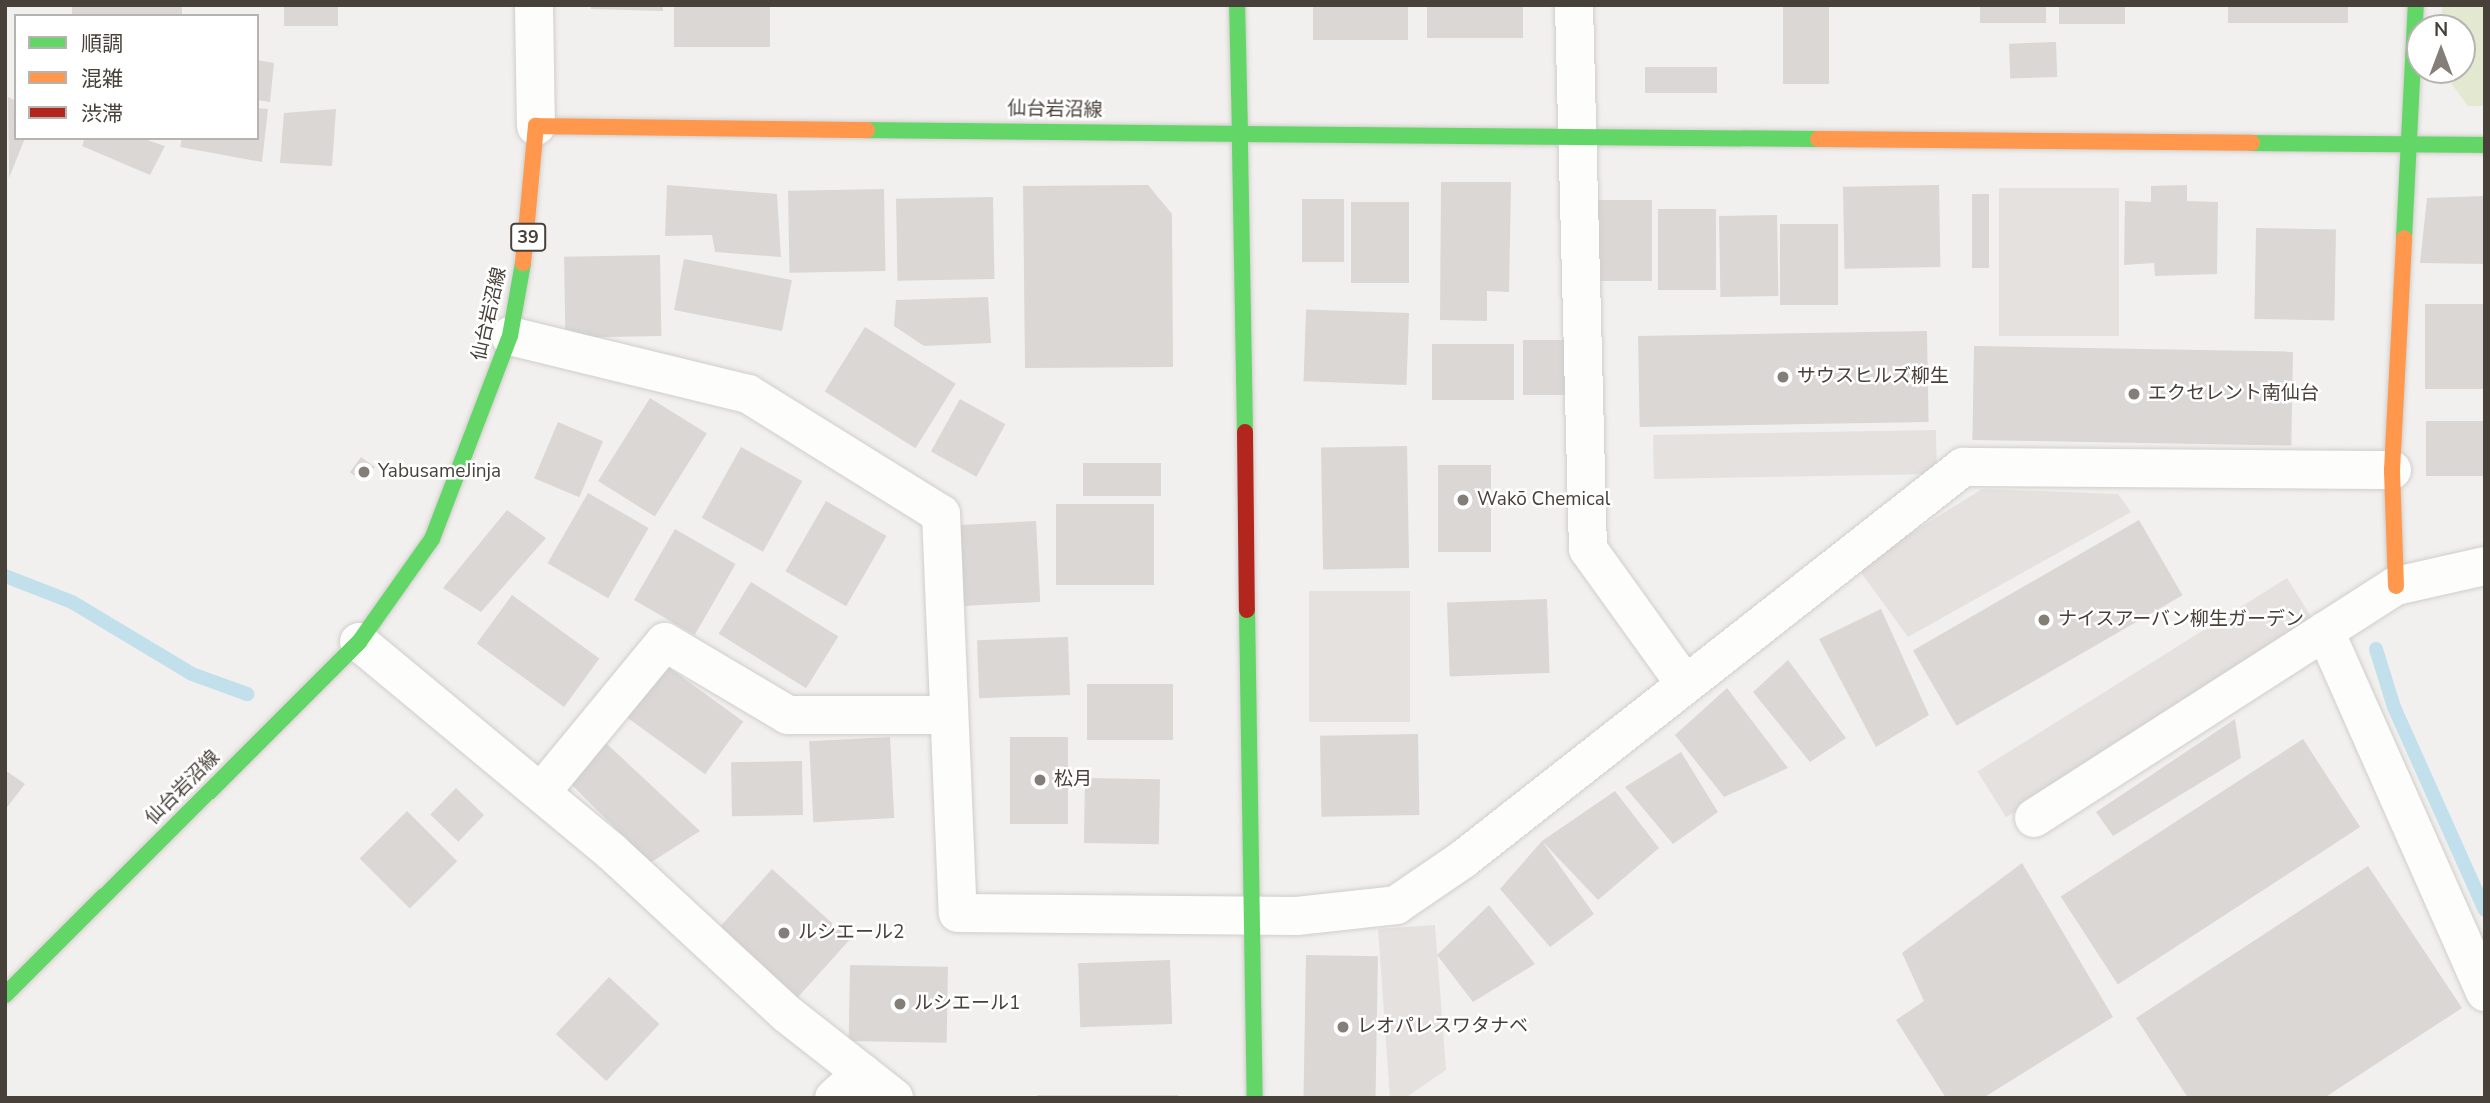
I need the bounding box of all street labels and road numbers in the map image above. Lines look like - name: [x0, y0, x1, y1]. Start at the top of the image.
- street label: 仙台岩沼線: [1007, 98, 1103, 122]
- road number: 39: [509, 222, 547, 251]
- street label: 仙台岩沼線: [468, 265, 512, 363]
- street label: 仙台岩沼線: [141, 746, 225, 830]

